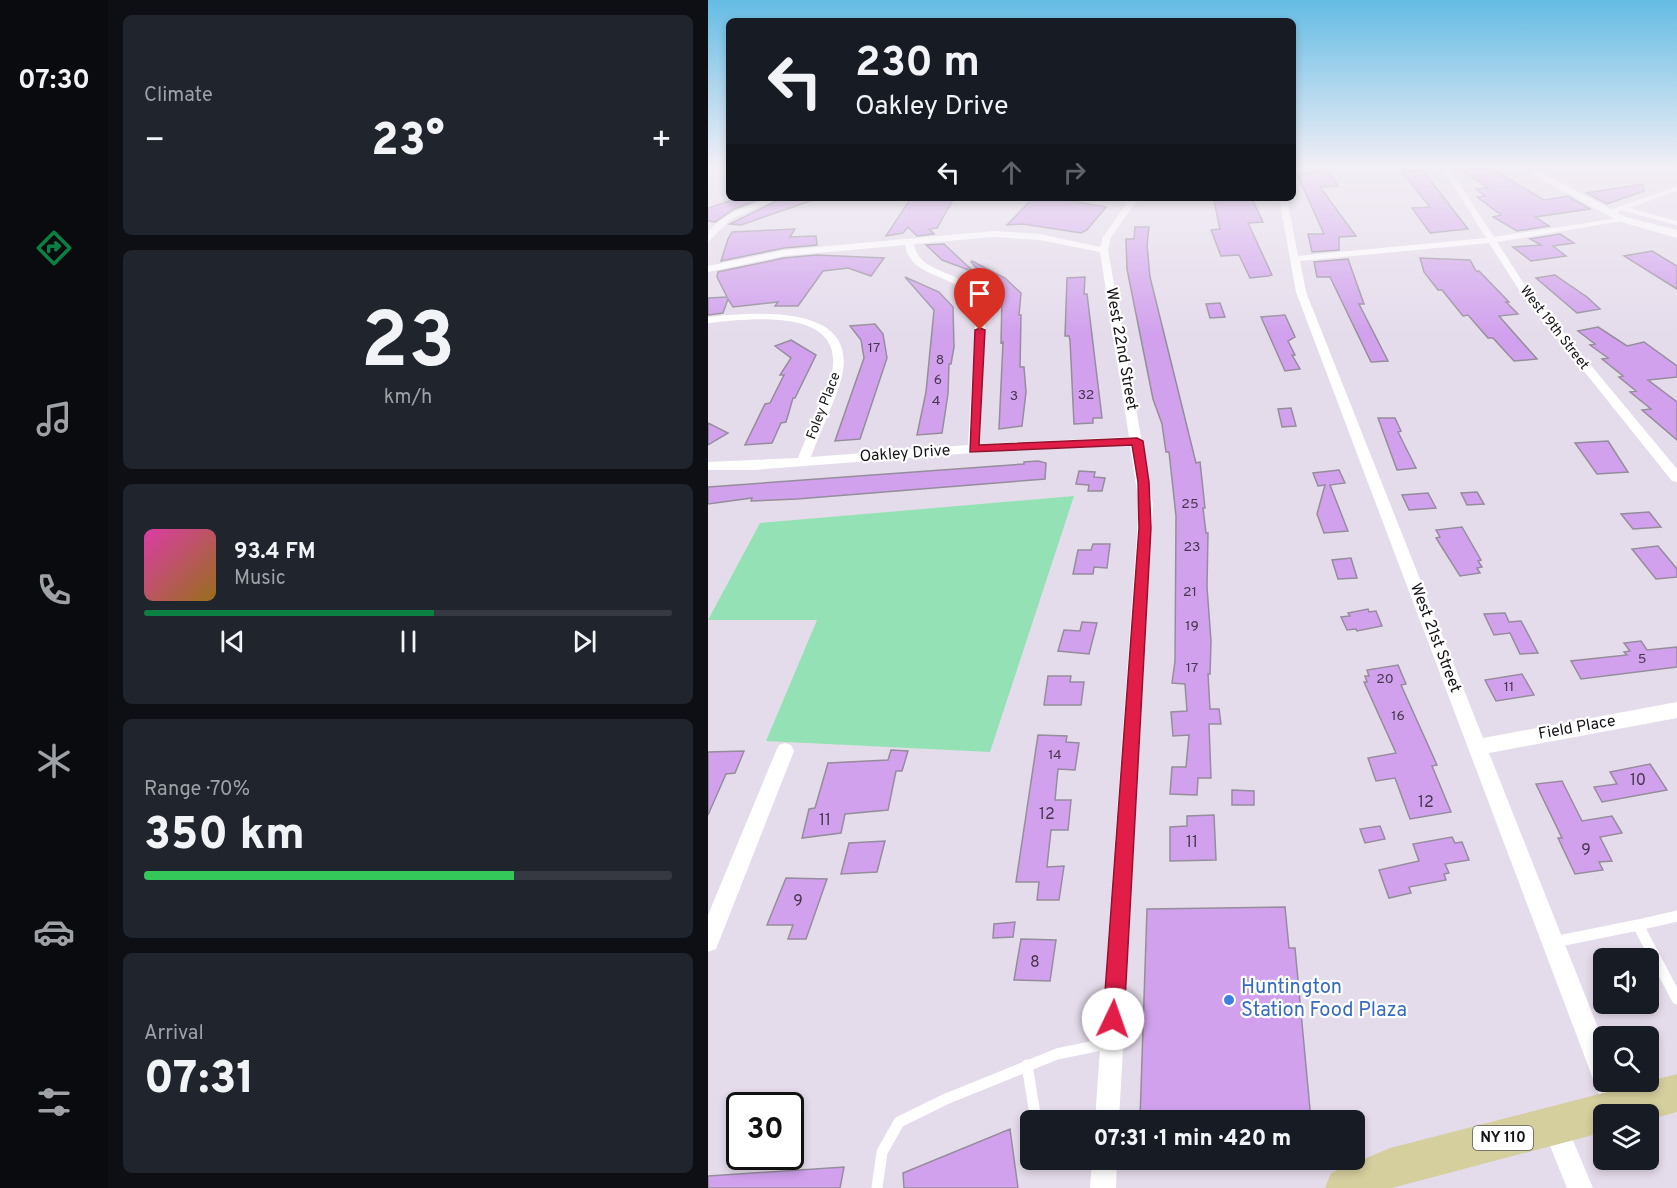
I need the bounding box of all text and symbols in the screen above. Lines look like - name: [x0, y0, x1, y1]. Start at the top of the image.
- text: 230 m: [855, 38, 980, 91]
- icon: left: [756, 42, 834, 120]
- text: 07:30: [18, 64, 90, 98]
- text: Climate: [144, 83, 213, 109]
- text: Oakley Drive: [855, 90, 1008, 124]
- text: 23°: [371, 114, 445, 171]
- text: −: [144, 121, 165, 163]
- text: +: [651, 121, 672, 163]
- icon: left: [932, 156, 965, 189]
- icon: ahead: [995, 156, 1028, 189]
- icon: right: [1058, 156, 1091, 189]
- icon: directions: [33, 227, 75, 269]
- pin: [954, 268, 1005, 330]
- icon: arrive: [963, 277, 996, 310]
- street label: West 19th Street: [1516, 283, 1592, 373]
- street label: West 22nd Street: [1100, 286, 1142, 412]
- text: 23: [361, 296, 455, 395]
- house number: 17: [868, 340, 880, 357]
- house number: 8: [936, 352, 944, 369]
- street label: Foley Place: [803, 370, 845, 442]
- house number: 6: [934, 372, 942, 389]
- text: km/h: [384, 385, 432, 411]
- house number: 32: [1078, 387, 1094, 404]
- house number: 3: [1010, 388, 1018, 405]
- house number: 4: [932, 393, 940, 410]
- icon: music: [33, 398, 75, 440]
- street label: Oakley Drive: [859, 441, 951, 467]
- house number: 25: [1181, 496, 1199, 513]
- text: 93.4 FM: [234, 539, 316, 566]
- house number: 23: [1184, 539, 1201, 556]
- text: Music: [234, 566, 286, 592]
- icon: phone: [33, 569, 75, 611]
- street label: West 21st Street: [1405, 581, 1465, 695]
- house number: 21: [1183, 584, 1197, 601]
- house number: 19: [1185, 618, 1199, 635]
- icon: previous: [216, 625, 249, 658]
- icon: pause: [392, 625, 425, 658]
- icon: next: [568, 625, 601, 658]
- house number: 5: [1638, 651, 1646, 668]
- house number: 17: [1186, 660, 1198, 677]
- house number: 20: [1376, 671, 1394, 688]
- house number: 11: [1504, 679, 1514, 696]
- house number: 16: [1391, 708, 1405, 725]
- street label: Field Place: [1537, 711, 1617, 745]
- icon: climate: [33, 740, 75, 782]
- house number: 14: [1048, 747, 1062, 764]
- house number: 10: [1630, 771, 1646, 791]
- text: Range · 70%: [144, 777, 250, 803]
- house number: 12: [1418, 793, 1434, 813]
- house number: 12: [1039, 805, 1055, 825]
- text: 350 km: [144, 808, 305, 865]
- house number: 11: [819, 811, 831, 831]
- house number: 11: [1186, 833, 1198, 853]
- house number: 9: [1581, 841, 1591, 861]
- house number: 9: [793, 892, 803, 912]
- icon: car: [33, 911, 75, 953]
- map controls: [1593, 948, 1659, 1170]
- button: sound: [1593, 948, 1659, 1014]
- house number: 8: [1030, 953, 1040, 973]
- place label: Huntington Station Food Plaza: [1241, 975, 1407, 1024]
- position arrow: [1081, 987, 1145, 1051]
- marker: Huntington Station Food Plaza: [1222, 993, 1236, 1007]
- text: Arrival: [144, 1021, 204, 1047]
- button: search: [1593, 1026, 1659, 1092]
- text: 07:31: [144, 1052, 255, 1109]
- icon: filters: [33, 1081, 75, 1123]
- speed limit sign: 30: [726, 1092, 804, 1170]
- button: layers: [1593, 1104, 1659, 1170]
- text: 07:31 · 1 min · 420 m: [1094, 1126, 1291, 1153]
- road number: NY 110: [1473, 1126, 1533, 1150]

